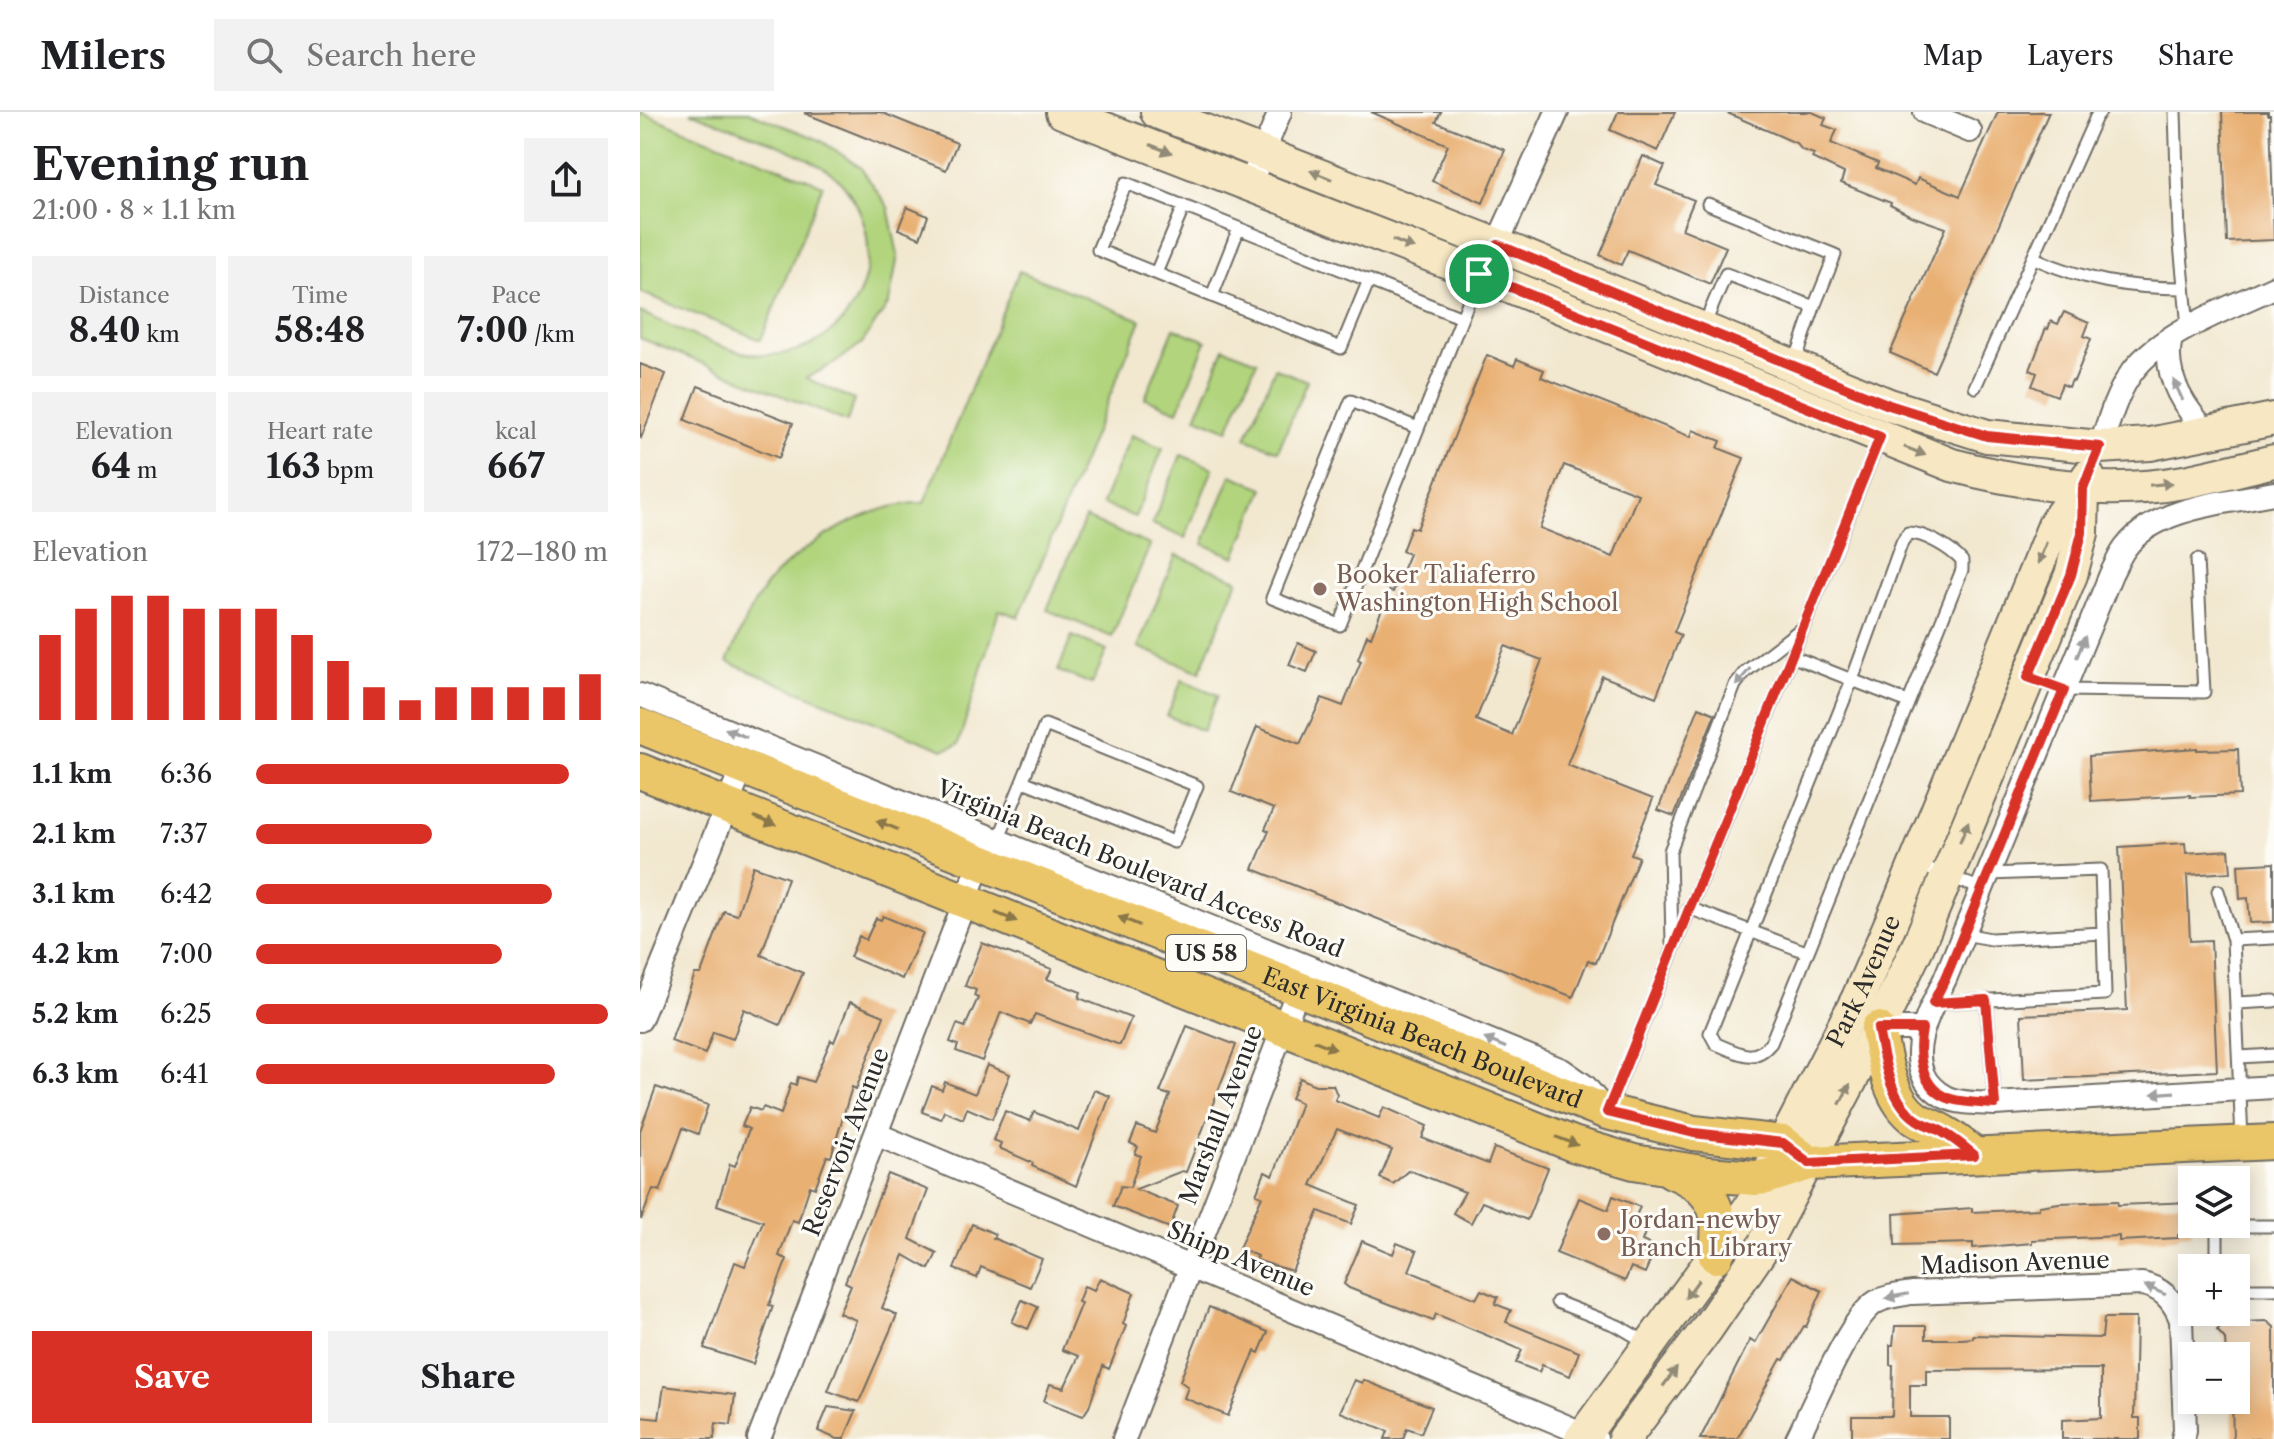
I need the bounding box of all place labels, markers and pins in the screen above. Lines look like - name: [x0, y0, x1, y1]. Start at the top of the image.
- pin: [1445, 240, 1513, 308]
- place label: Booker Taliaferro Washington High School: [1335, 560, 1618, 617]
- marker: Booker Taliaferro Washington High School: [1311, 580, 1329, 598]
- place label: Jordan-newby Branch Library: [1616, 1205, 1793, 1262]
- marker: Jordan-newby Branch Library: [1595, 1225, 1613, 1243]

